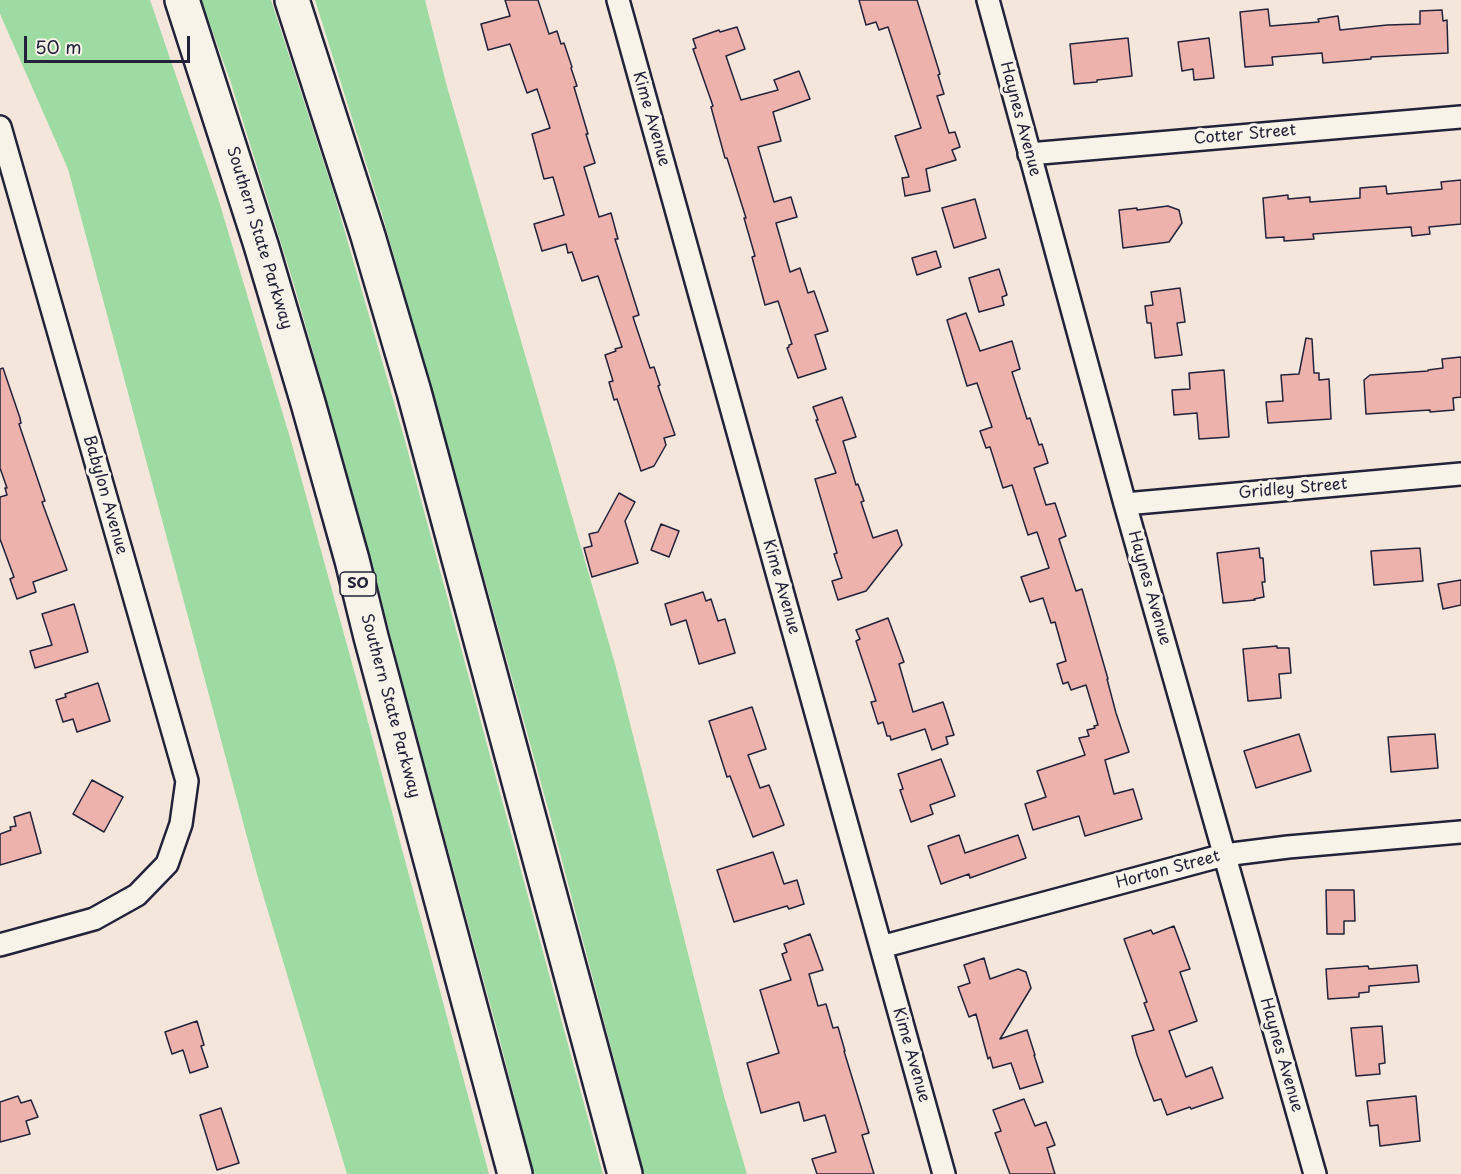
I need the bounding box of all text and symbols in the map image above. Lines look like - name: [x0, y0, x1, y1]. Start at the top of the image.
- scale bar: [27, 24, 194, 62]
- text: 50 m: [35, 33, 82, 60]
- street label: Haynes Avenue: [995, 60, 1045, 178]
- street label: Kime Avenue: [628, 69, 674, 169]
- street label: Cotter Street: [1193, 121, 1297, 149]
- street label: Southern State Parkway: [222, 144, 296, 332]
- street label: Babylon Avenue: [79, 433, 131, 557]
- street label: Gridley Street: [1238, 475, 1348, 503]
- street label: Haynes Avenue: [1124, 529, 1174, 647]
- street label: Kime Avenue: [758, 537, 804, 637]
- road number: SO: [340, 572, 376, 596]
- street label: Southern State Parkway: [356, 612, 424, 800]
- street label: Horton Street: [1114, 847, 1222, 893]
- street label: Haynes Avenue: [1256, 996, 1306, 1114]
- street label: Kime Avenue: [888, 1005, 934, 1105]

